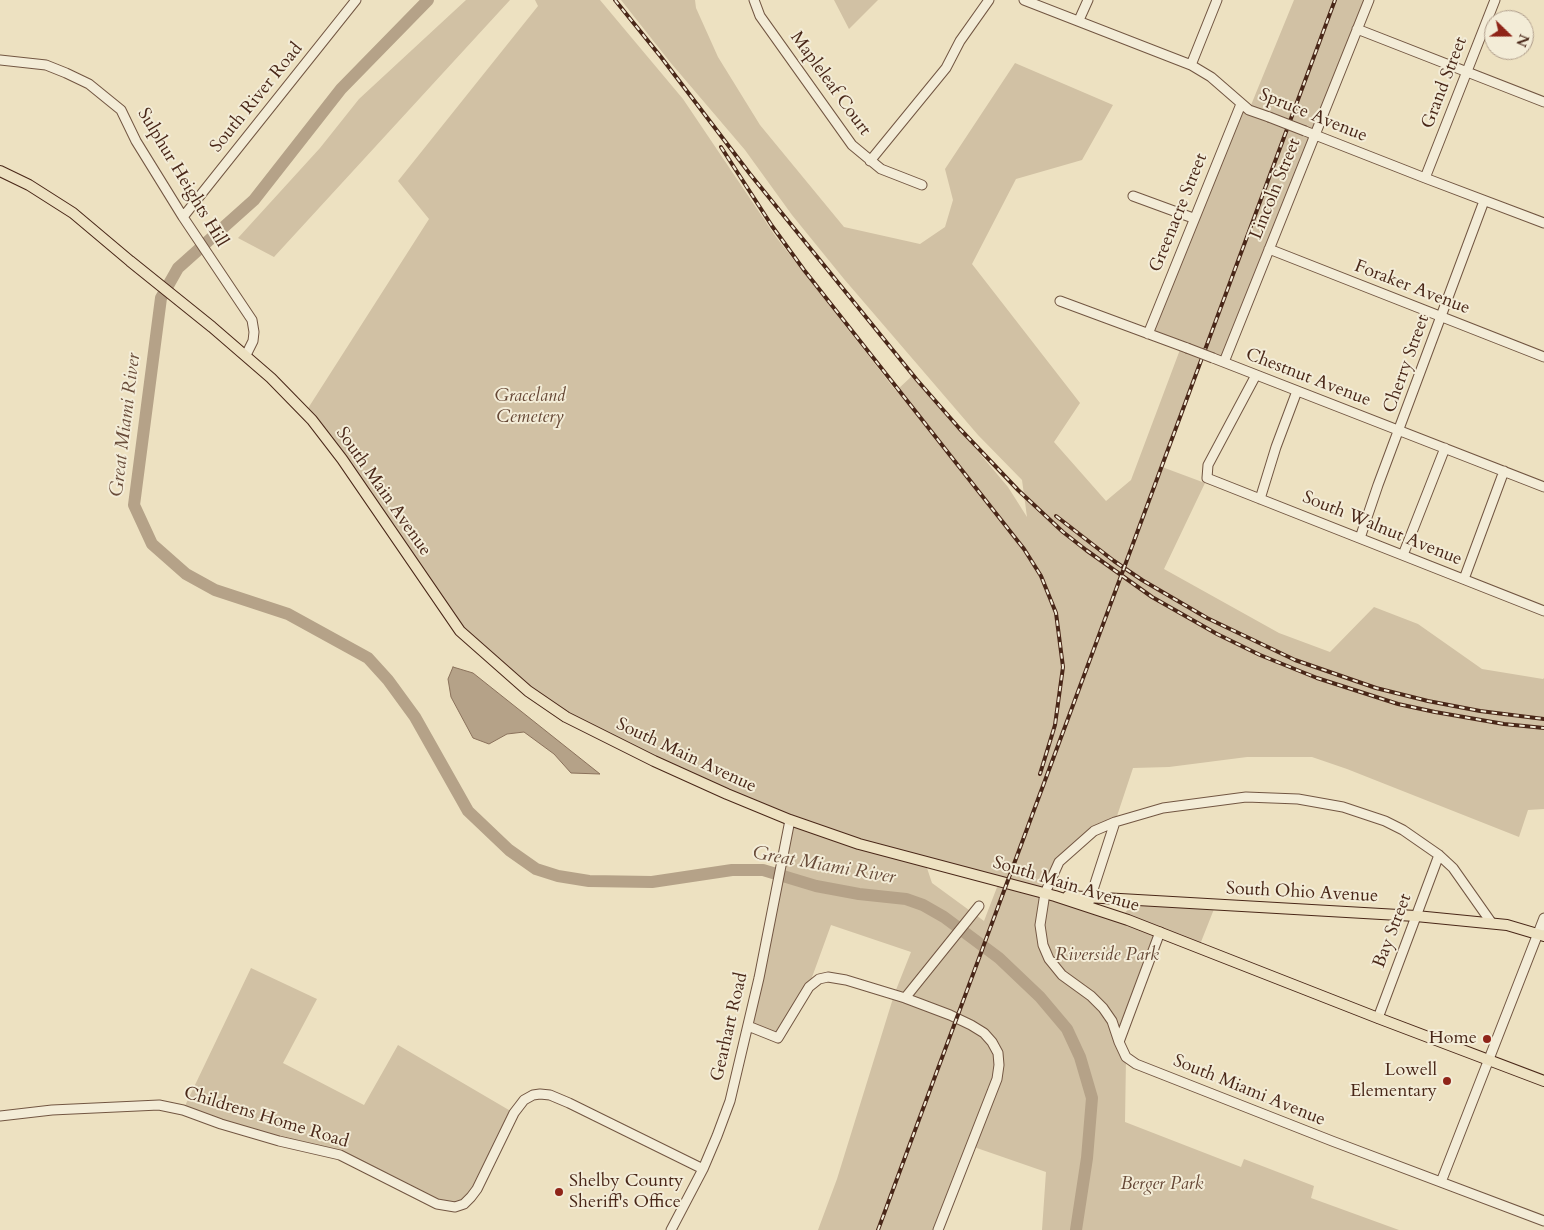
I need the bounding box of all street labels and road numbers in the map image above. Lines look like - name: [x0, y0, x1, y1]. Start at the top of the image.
- street label: Mapleleaf Court: [785, 28, 875, 140]
- street label: Grand Street: [1418, 34, 1472, 132]
- street label: South River Road: [206, 39, 308, 157]
- street label: Spruce Avenue: [1256, 85, 1370, 147]
- street label: Sulphur Heights Hill: [132, 105, 232, 251]
- street label: Lincoln Street: [1246, 135, 1306, 243]
- street label: Greenacre Street: [1145, 150, 1213, 276]
- street label: Foraker Avenue: [1351, 256, 1473, 320]
- street label: Cherry Street: [1379, 312, 1435, 416]
- street label: Chestnut Avenue: [1242, 344, 1374, 412]
- street label: South Main Avenue: [330, 423, 436, 561]
- street label: South Walnut Avenue: [1299, 487, 1465, 571]
- street label: South Main Avenue: [612, 714, 760, 798]
- street label: South Main Avenue: [990, 852, 1142, 918]
- street label: South Ohio Avenue: [1225, 878, 1379, 908]
- street label: Bay Street: [1369, 891, 1417, 971]
- street label: Gearhart Road: [707, 970, 753, 1084]
- street label: South Miami Avenue: [1170, 1051, 1328, 1131]
- street label: Childrens Home Road: [181, 1083, 351, 1153]

